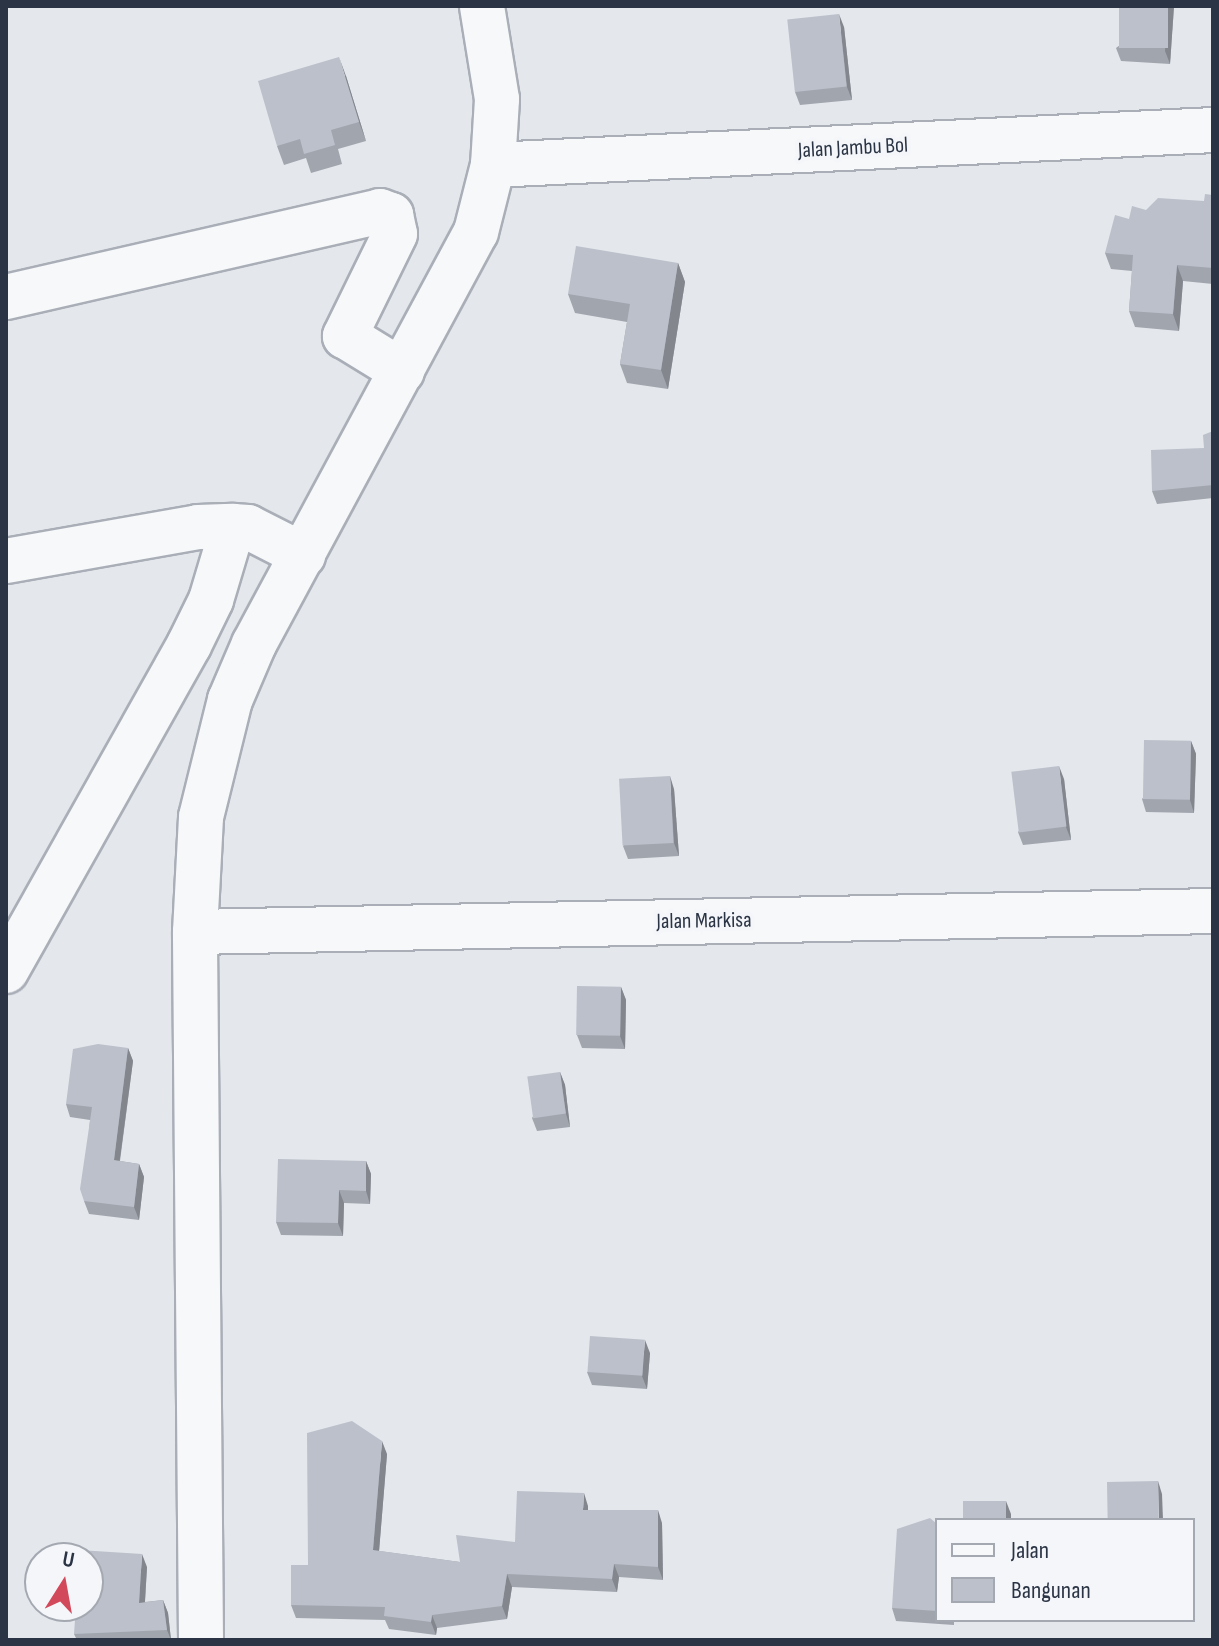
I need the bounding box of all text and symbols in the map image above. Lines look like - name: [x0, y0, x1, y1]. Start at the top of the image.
- street label: Jalan Jambu Bol: [797, 132, 909, 164]
- street label: Jalan Markisa: [656, 907, 752, 935]
- legend: [935, 1518, 1195, 1622]
- text: Jalan: [1011, 1536, 1049, 1565]
- north arrow: [24, 1542, 104, 1622]
- text: U: [60, 1546, 76, 1574]
- text: Bangunan: [1011, 1576, 1091, 1605]

